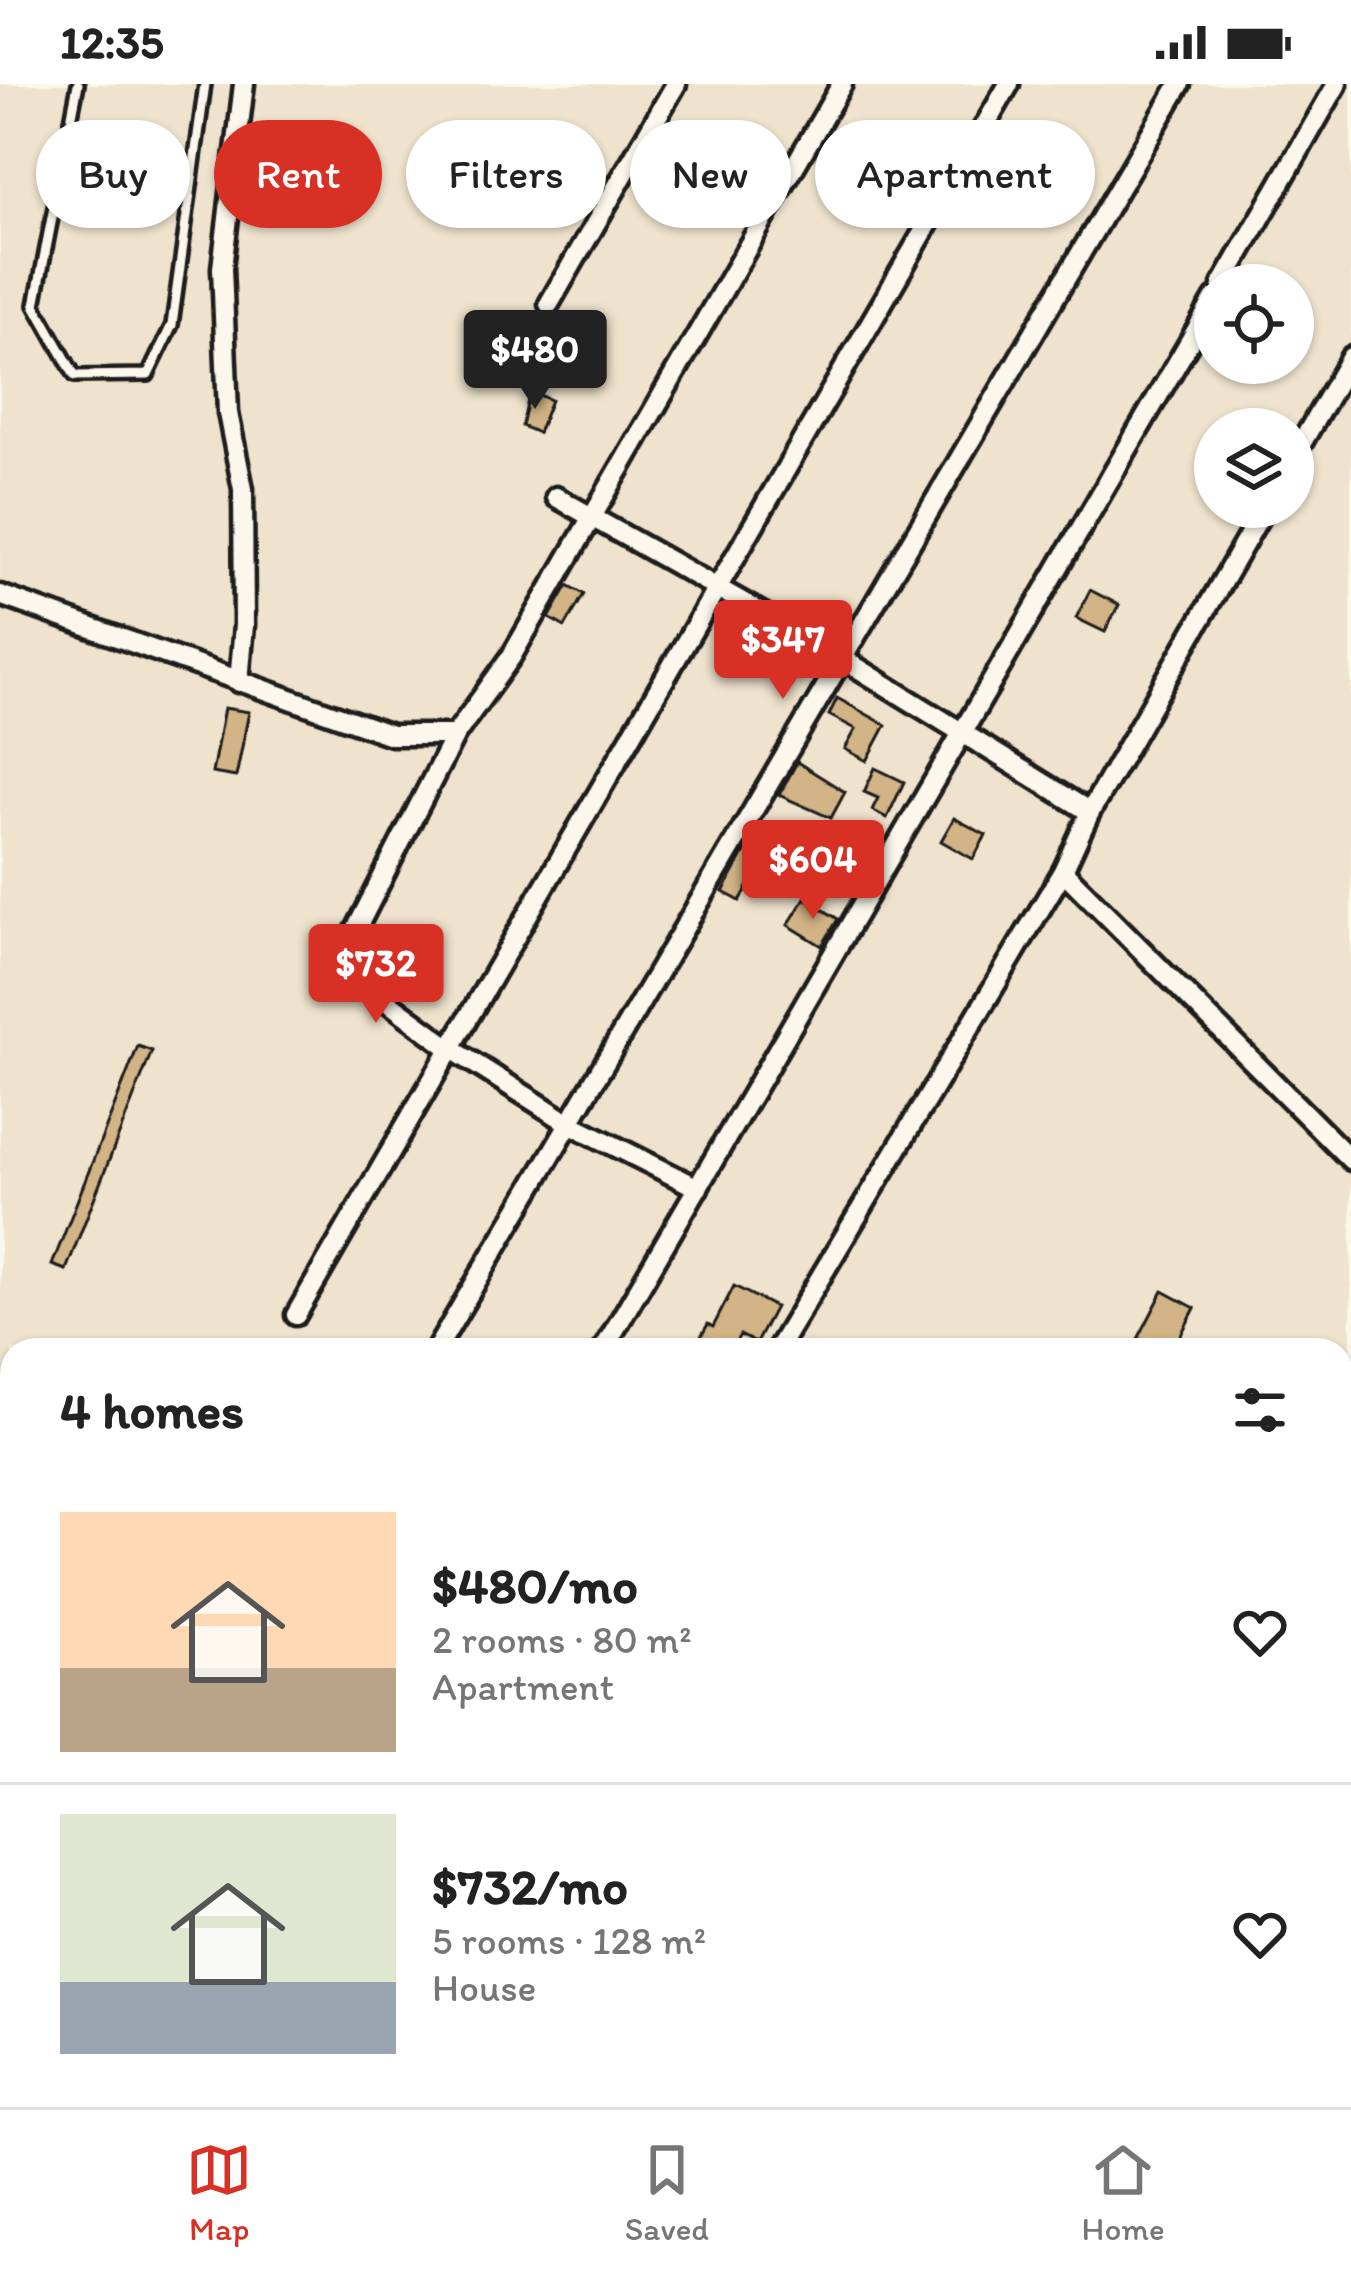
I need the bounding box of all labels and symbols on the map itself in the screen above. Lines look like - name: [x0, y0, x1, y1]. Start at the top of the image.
- pin: $480: [464, 310, 606, 412]
- pin: $347: [712, 600, 854, 702]
- pin: $604: [742, 820, 884, 922]
- pin: $732: [305, 924, 447, 1026]

